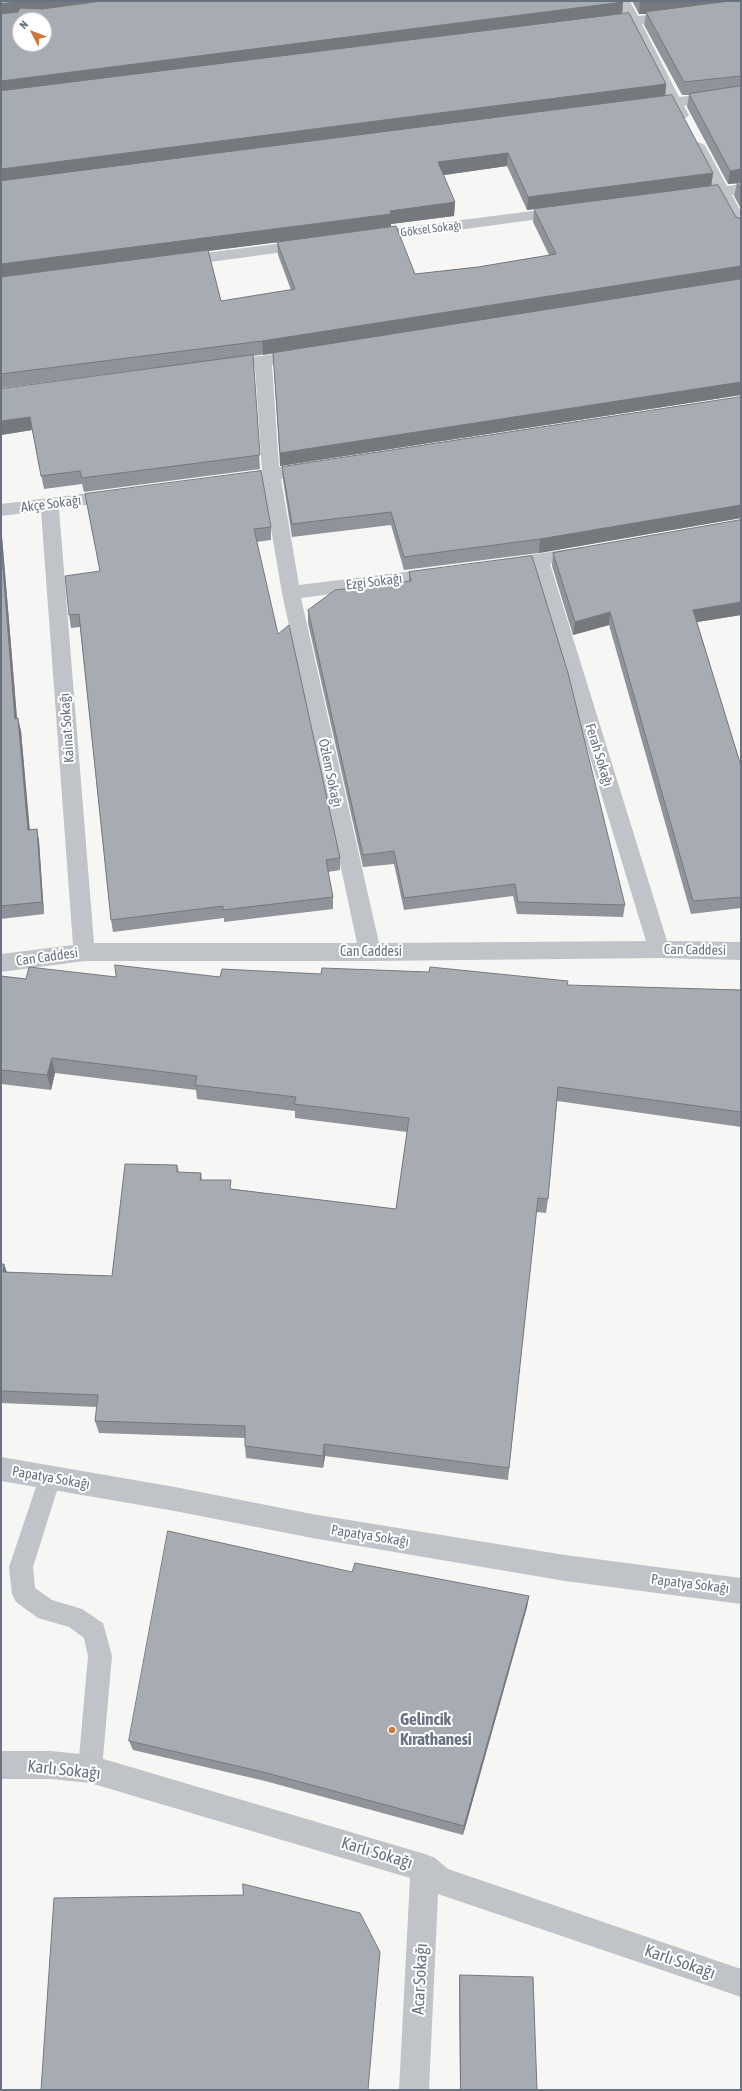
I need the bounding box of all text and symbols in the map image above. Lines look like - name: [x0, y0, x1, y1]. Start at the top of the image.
- north arrow: [12, 12, 52, 52]
- text: N: [17, 18, 30, 31]
- street label: Göksel Sokağı: [400, 218, 462, 240]
- street label: Akçe Sokağı: [20, 492, 82, 516]
- street label: Ezgi Sokağı: [345, 570, 403, 594]
- street label: Kainat Sokağı: [56, 693, 78, 763]
- street label: Ferah Sokağı: [581, 721, 617, 789]
- street label: Özlem Sokağı: [315, 737, 345, 809]
- street label: Can Caddesi: [664, 941, 726, 959]
- street label: Can Caddesi: [15, 944, 79, 970]
- street label: Can Caddesi: [340, 944, 402, 960]
- street label: Papatya Sokağı: [11, 1463, 91, 1493]
- street label: Papatya Sokağı: [330, 1522, 410, 1550]
- street label: Papatya Sokağı: [650, 1571, 730, 1597]
- place label: Gelincik Kırathanesi: [400, 1710, 472, 1750]
- marker: Gelincik Kırathanesi: [387, 1725, 397, 1735]
- street label: Karlı Sokağı: [26, 1756, 102, 1784]
- street label: Karlı Sokağı: [339, 1833, 415, 1873]
- street label: Karlı Sokağı: [642, 1940, 718, 1984]
- street label: Acar Sokağı: [408, 1943, 432, 2015]

